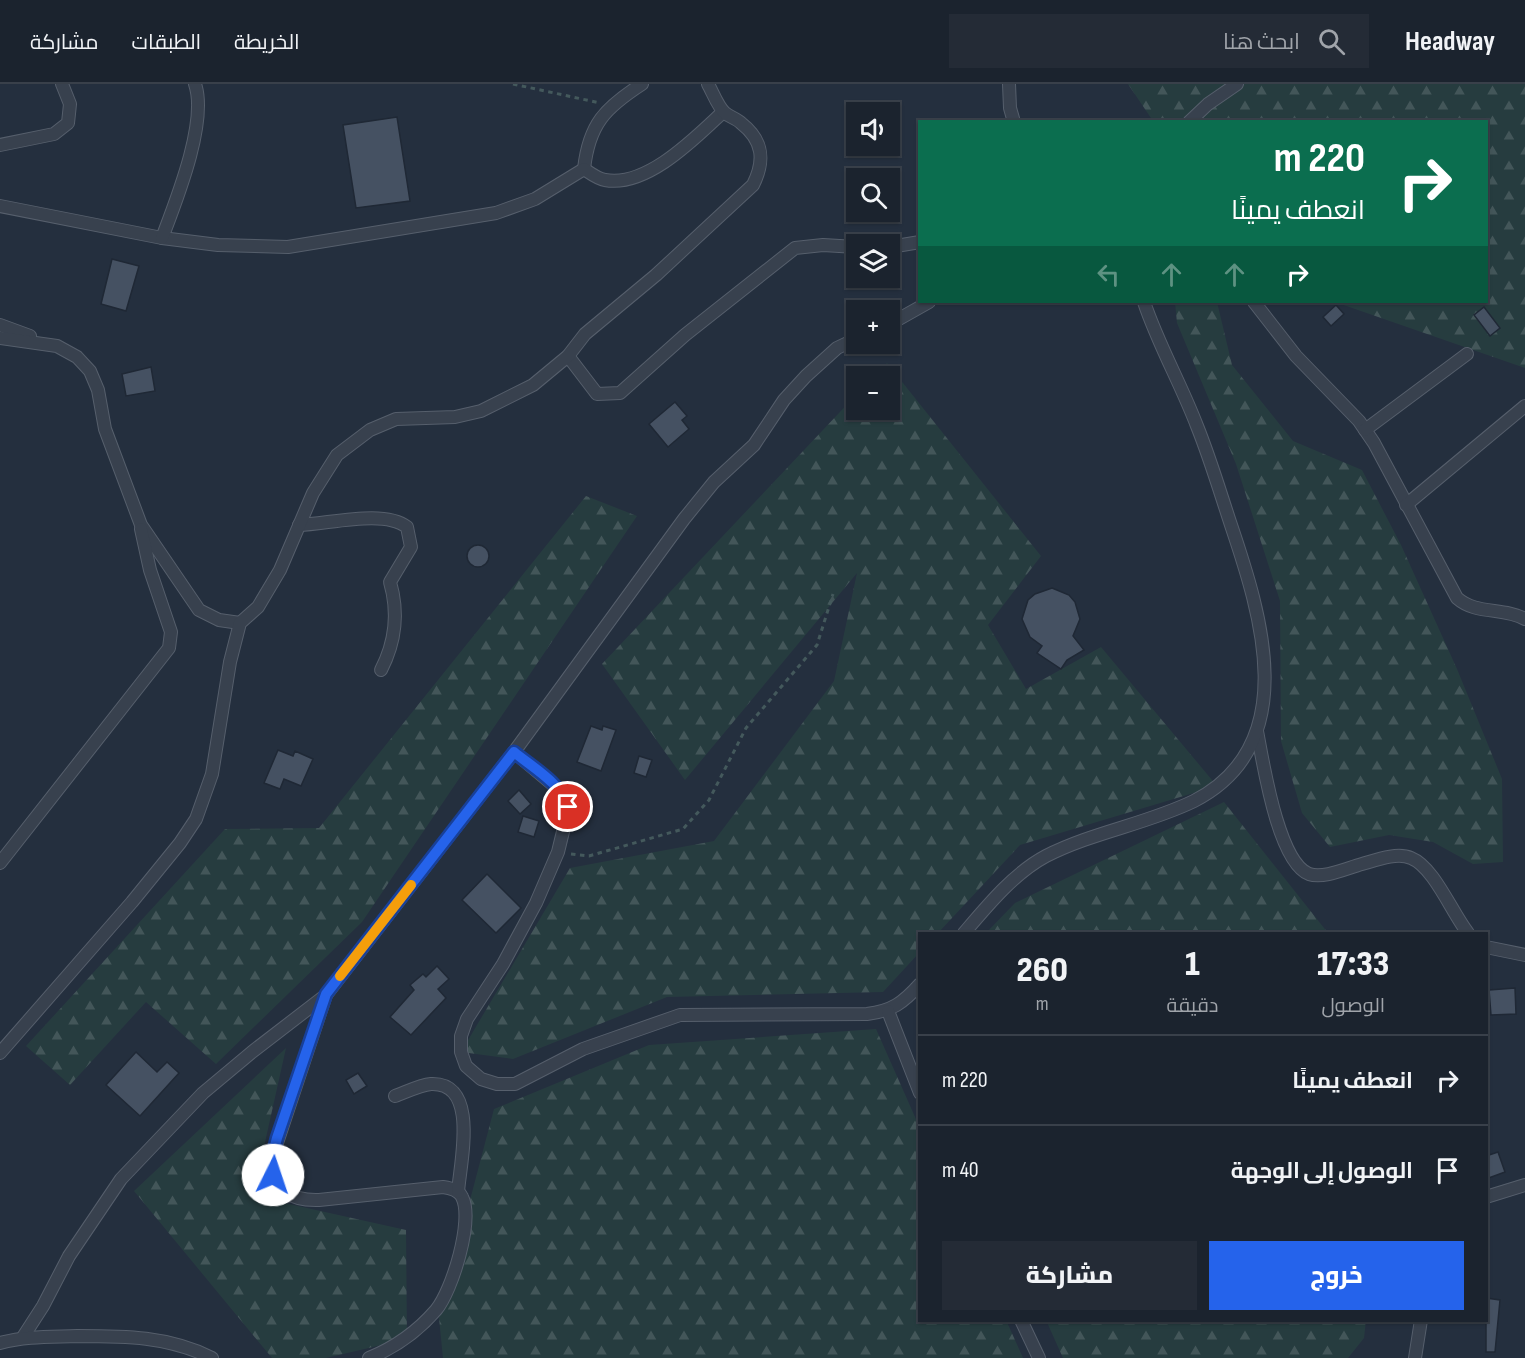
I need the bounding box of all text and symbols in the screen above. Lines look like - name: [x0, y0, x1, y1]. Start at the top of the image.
- search box: [949, 14, 1369, 68]
- icon: search: [1315, 25, 1348, 58]
- text: Headway: [1405, 25, 1495, 58]
- text: ابحث هنا: [1223, 29, 1300, 56]
- text: مشاركة: [30, 30, 99, 55]
- text: الطبقات: [132, 30, 201, 55]
- text: الخريطة: [234, 30, 300, 55]
- map controls: [846, 102, 900, 420]
- button: sound: [846, 102, 900, 156]
- text: 220 m: [1274, 133, 1365, 184]
- icon: right: [1386, 144, 1464, 222]
- button: search: [846, 168, 900, 222]
- text: انعطف يمينًا: [1231, 195, 1365, 227]
- button: layers: [846, 234, 900, 288]
- icon: left: [1092, 258, 1125, 291]
- icon: ahead: [1155, 258, 1188, 291]
- icon: ahead: [1218, 258, 1251, 291]
- icon: right: [1281, 258, 1314, 291]
- button: +: [846, 300, 900, 354]
- button: −: [846, 366, 900, 420]
- pin: [542, 781, 593, 832]
- icon: arrive: [551, 790, 584, 823]
- text: 1: [1185, 943, 1200, 986]
- text: 17:33: [1317, 943, 1389, 986]
- text: 260: [1017, 949, 1068, 992]
- text: m: [1036, 992, 1049, 1016]
- text: دقيقة: [1166, 994, 1218, 1018]
- text: الوصول: [1321, 994, 1385, 1018]
- icon: right: [1431, 1064, 1464, 1097]
- text: 220 m: [942, 1067, 988, 1094]
- text: انعطف يمينًا: [1292, 1068, 1413, 1095]
- position arrow: [241, 1143, 305, 1207]
- icon: arrive: [1431, 1154, 1464, 1187]
- text: 40 m: [942, 1157, 979, 1184]
- text: الوصول إلى الوجهة: [1231, 1158, 1413, 1185]
- button: مشاركة: [942, 1241, 1197, 1310]
- button: خروج: [1209, 1241, 1464, 1310]

